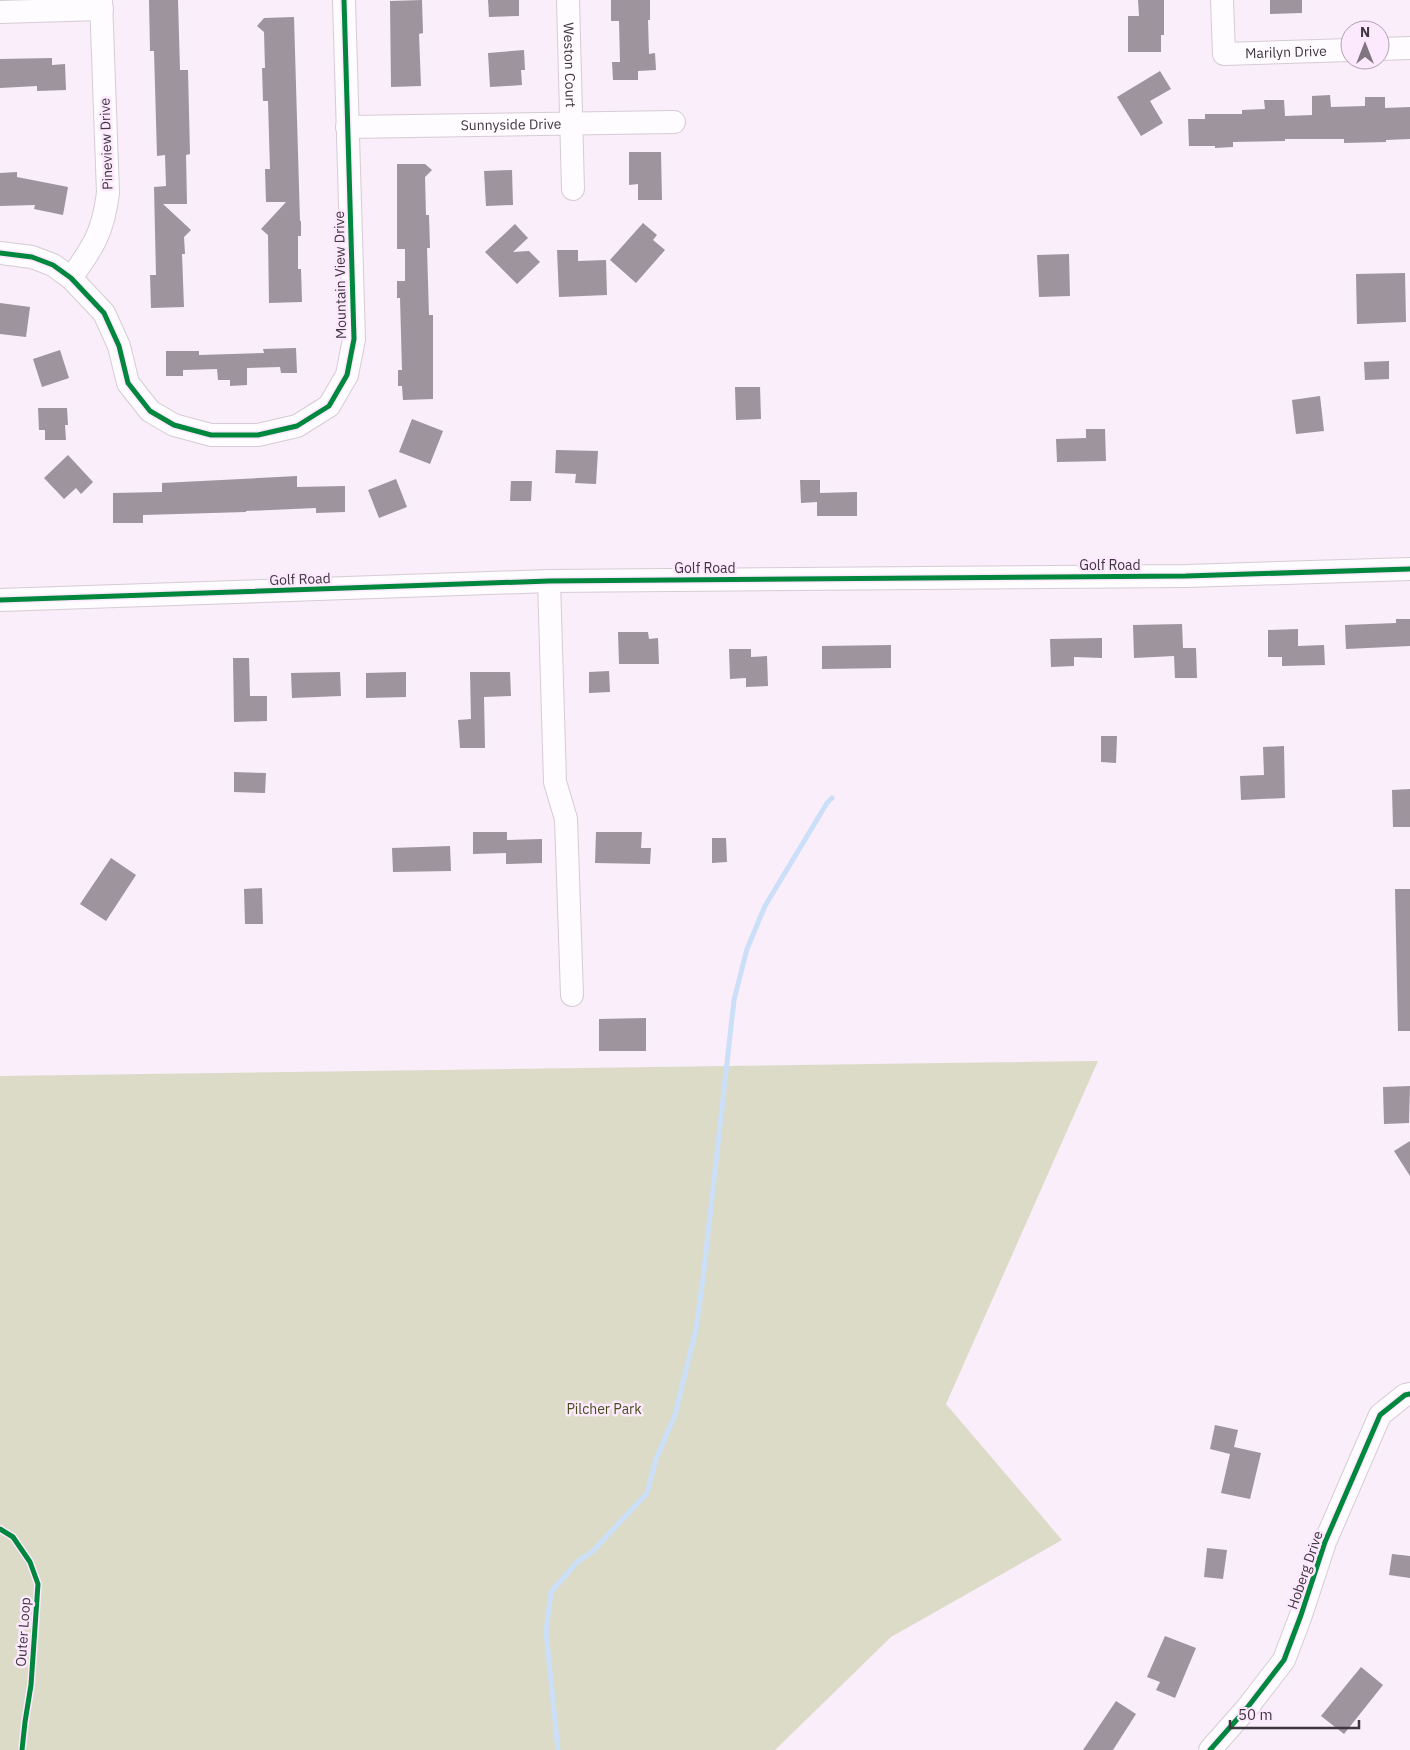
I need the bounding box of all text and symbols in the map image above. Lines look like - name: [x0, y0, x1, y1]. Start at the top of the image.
- north arrow: [1340, 20, 1390, 70]
- street label: Weston Court: [560, 22, 580, 108]
- text: N: [1360, 23, 1370, 41]
- street label: Marilyn Drive: [1245, 42, 1327, 62]
- street label: Pineview Drive: [95, 97, 117, 190]
- street label: Sunnyside Drive: [460, 115, 562, 134]
- street label: Mountain View Drive: [330, 210, 350, 339]
- street label: Golf Road: [1079, 556, 1141, 574]
- street label: Golf Road: [674, 559, 736, 577]
- street label: Golf Road: [269, 569, 331, 589]
- park label: Pilcher Park: [566, 1400, 642, 1418]
- street label: Hoberg Drive: [1283, 1528, 1327, 1611]
- street label: Outer Loop: [12, 1597, 34, 1667]
- scale bar: [1230, 1698, 1359, 1730]
- text: 50 m: [1238, 1705, 1273, 1724]

